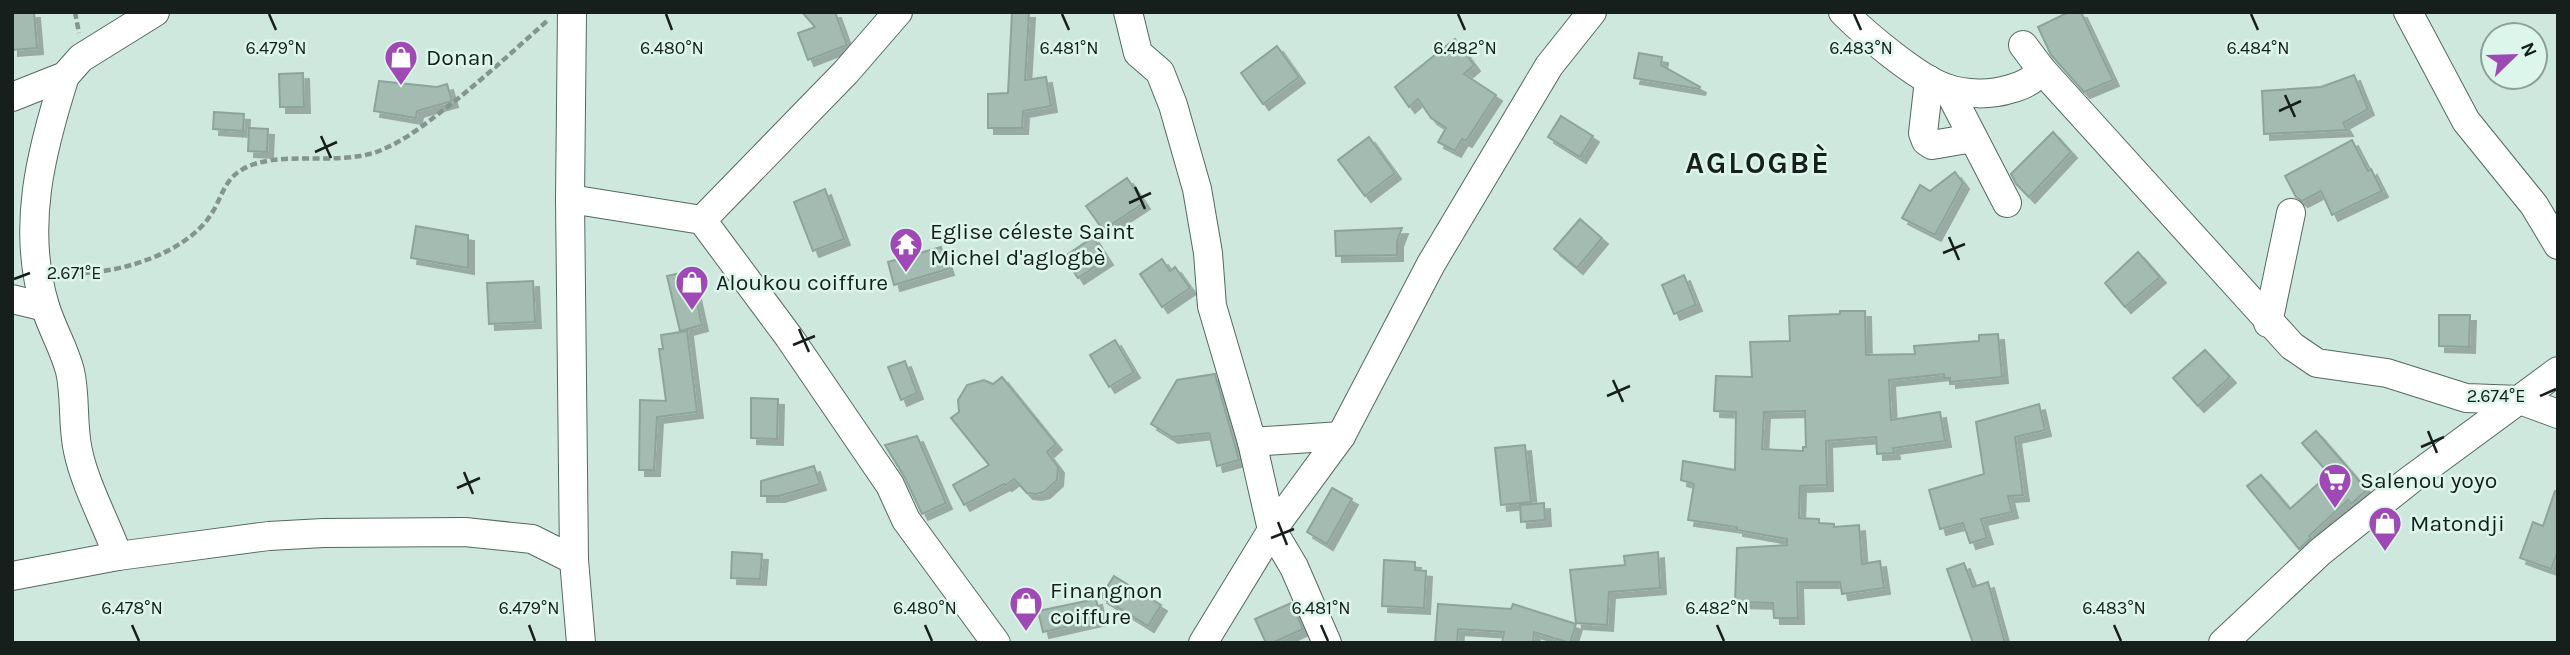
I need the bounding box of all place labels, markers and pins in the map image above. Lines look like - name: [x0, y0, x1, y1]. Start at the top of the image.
- shop icon: Donan: [382, 38, 420, 87]
- place label: Donan: [426, 44, 494, 71]
- place label: Eglise céleste Saint Michel d'aglogbè: [930, 218, 1135, 271]
- temple icon: Eglise céleste Saint Michel d'aglogbè: [887, 225, 925, 274]
- shop icon: Aloukou coiffure: [673, 263, 711, 312]
- place label: Aloukou coiffure: [716, 269, 888, 296]
- supermarket icon: Salenou yoyo: [2316, 461, 2354, 510]
- place label: Salenou yoyo: [2360, 467, 2497, 494]
- shop icon: Matondji: [2366, 504, 2404, 553]
- place label: Matondji: [2410, 510, 2505, 537]
- place label: Finangnon coiffure: [1050, 577, 1163, 630]
- shop icon: Finangnon coiffure: [1007, 584, 1045, 633]

